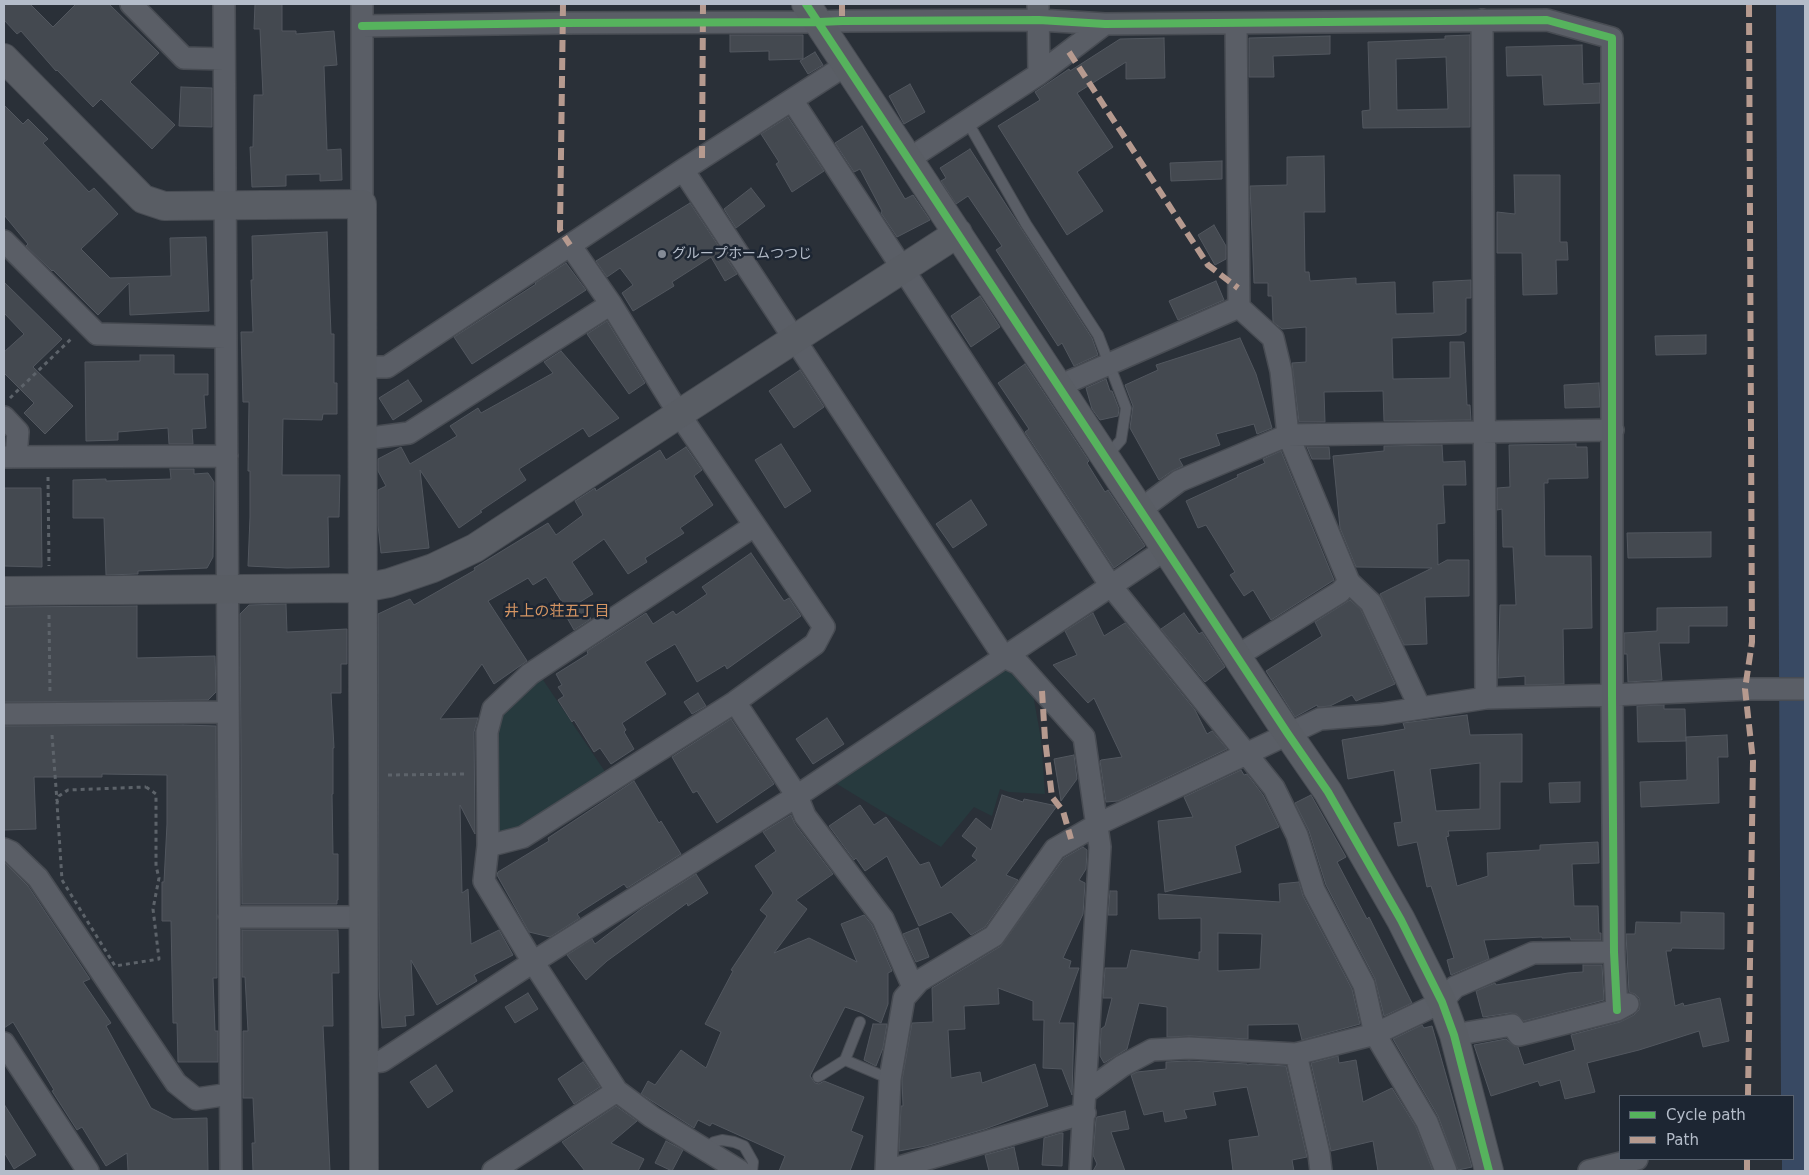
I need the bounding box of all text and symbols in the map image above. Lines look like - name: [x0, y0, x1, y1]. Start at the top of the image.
- place label: グループホームつつじ: [672, 246, 812, 262]
- marker: グループホームつつじ: [656, 248, 668, 260]
- district label: 井上の荘五丁目: [505, 603, 609, 621]
- legend: [1619, 1095, 1794, 1160]
- text: Cycle path: [1666, 1106, 1746, 1124]
- text: Path: [1666, 1131, 1699, 1149]

